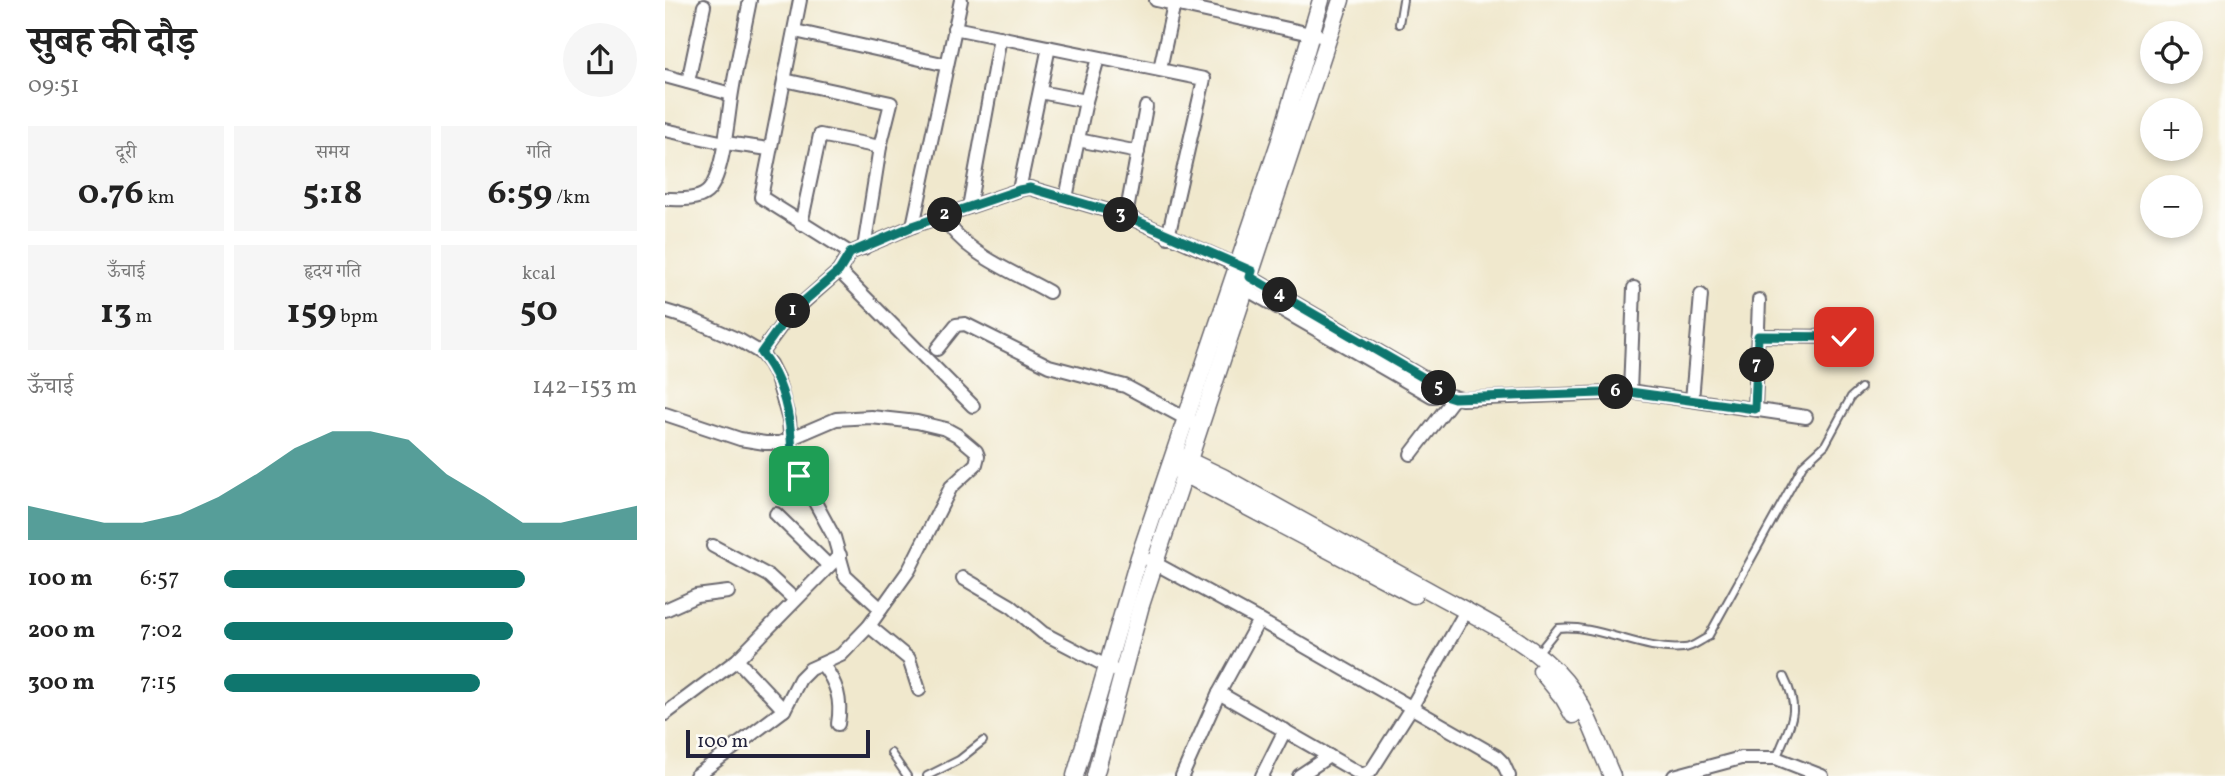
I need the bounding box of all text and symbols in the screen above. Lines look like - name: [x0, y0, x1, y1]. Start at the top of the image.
- text: सुबह की दौड़: [28, 17, 196, 70]
- map controls: [2140, 21, 2203, 238]
- button: locate: [2140, 21, 2203, 84]
- button: share: [563, 23, 637, 97]
- text: 09:51: [28, 70, 79, 102]
- button: +: [2140, 98, 2203, 161]
- text: दूरी: [116, 140, 136, 166]
- text: समय: [316, 140, 349, 166]
- text: गति: [526, 140, 551, 166]
- text: 0.76: [78, 170, 144, 218]
- text: 5:18: [303, 170, 362, 218]
- text: 6:59: [487, 170, 552, 218]
- button: −: [2140, 175, 2203, 238]
- text: km: [144, 185, 175, 211]
- text: /km: [552, 185, 590, 211]
- pin: 2: [927, 198, 963, 232]
- pin: 3: [1103, 198, 1139, 232]
- text: 2: [940, 201, 949, 227]
- text: 3: [1116, 201, 1125, 227]
- text: ऊँचाई: [107, 259, 145, 285]
- text: हृदय गति: [304, 259, 361, 285]
- text: kcal: [522, 261, 556, 287]
- pin: 4: [1263, 278, 1297, 312]
- text: 4: [1274, 281, 1285, 307]
- text: 50: [520, 287, 558, 335]
- text: 13: [100, 289, 132, 337]
- text: 159: [287, 289, 336, 337]
- pin: 1: [775, 294, 811, 328]
- text: 1: [789, 297, 796, 323]
- text: m: [132, 304, 152, 330]
- text: bpm: [336, 304, 378, 330]
- pin: [1814, 307, 1874, 367]
- icon: check: [1825, 318, 1863, 356]
- pin: 7: [1739, 348, 1775, 382]
- text: 7: [1752, 351, 1761, 377]
- pin: 5: [1421, 370, 1457, 406]
- text: ऊँचाई: [28, 371, 73, 403]
- text: 142–153 m: [532, 371, 637, 403]
- text: 5: [1434, 374, 1443, 400]
- pin: 6: [1599, 374, 1633, 410]
- text: 6: [1610, 378, 1621, 404]
- pin: [769, 446, 829, 506]
- icon: arrive: [780, 457, 818, 495]
- text: 100 m: [28, 563, 93, 595]
- text: 6:57: [140, 563, 179, 595]
- text: 200 m: [28, 615, 95, 647]
- text: 7:02: [140, 615, 183, 647]
- text: 300 m: [28, 667, 95, 699]
- text: 7:15: [140, 667, 177, 699]
- scale bar: [686, 727, 870, 759]
- text: 100 m: [697, 729, 748, 755]

